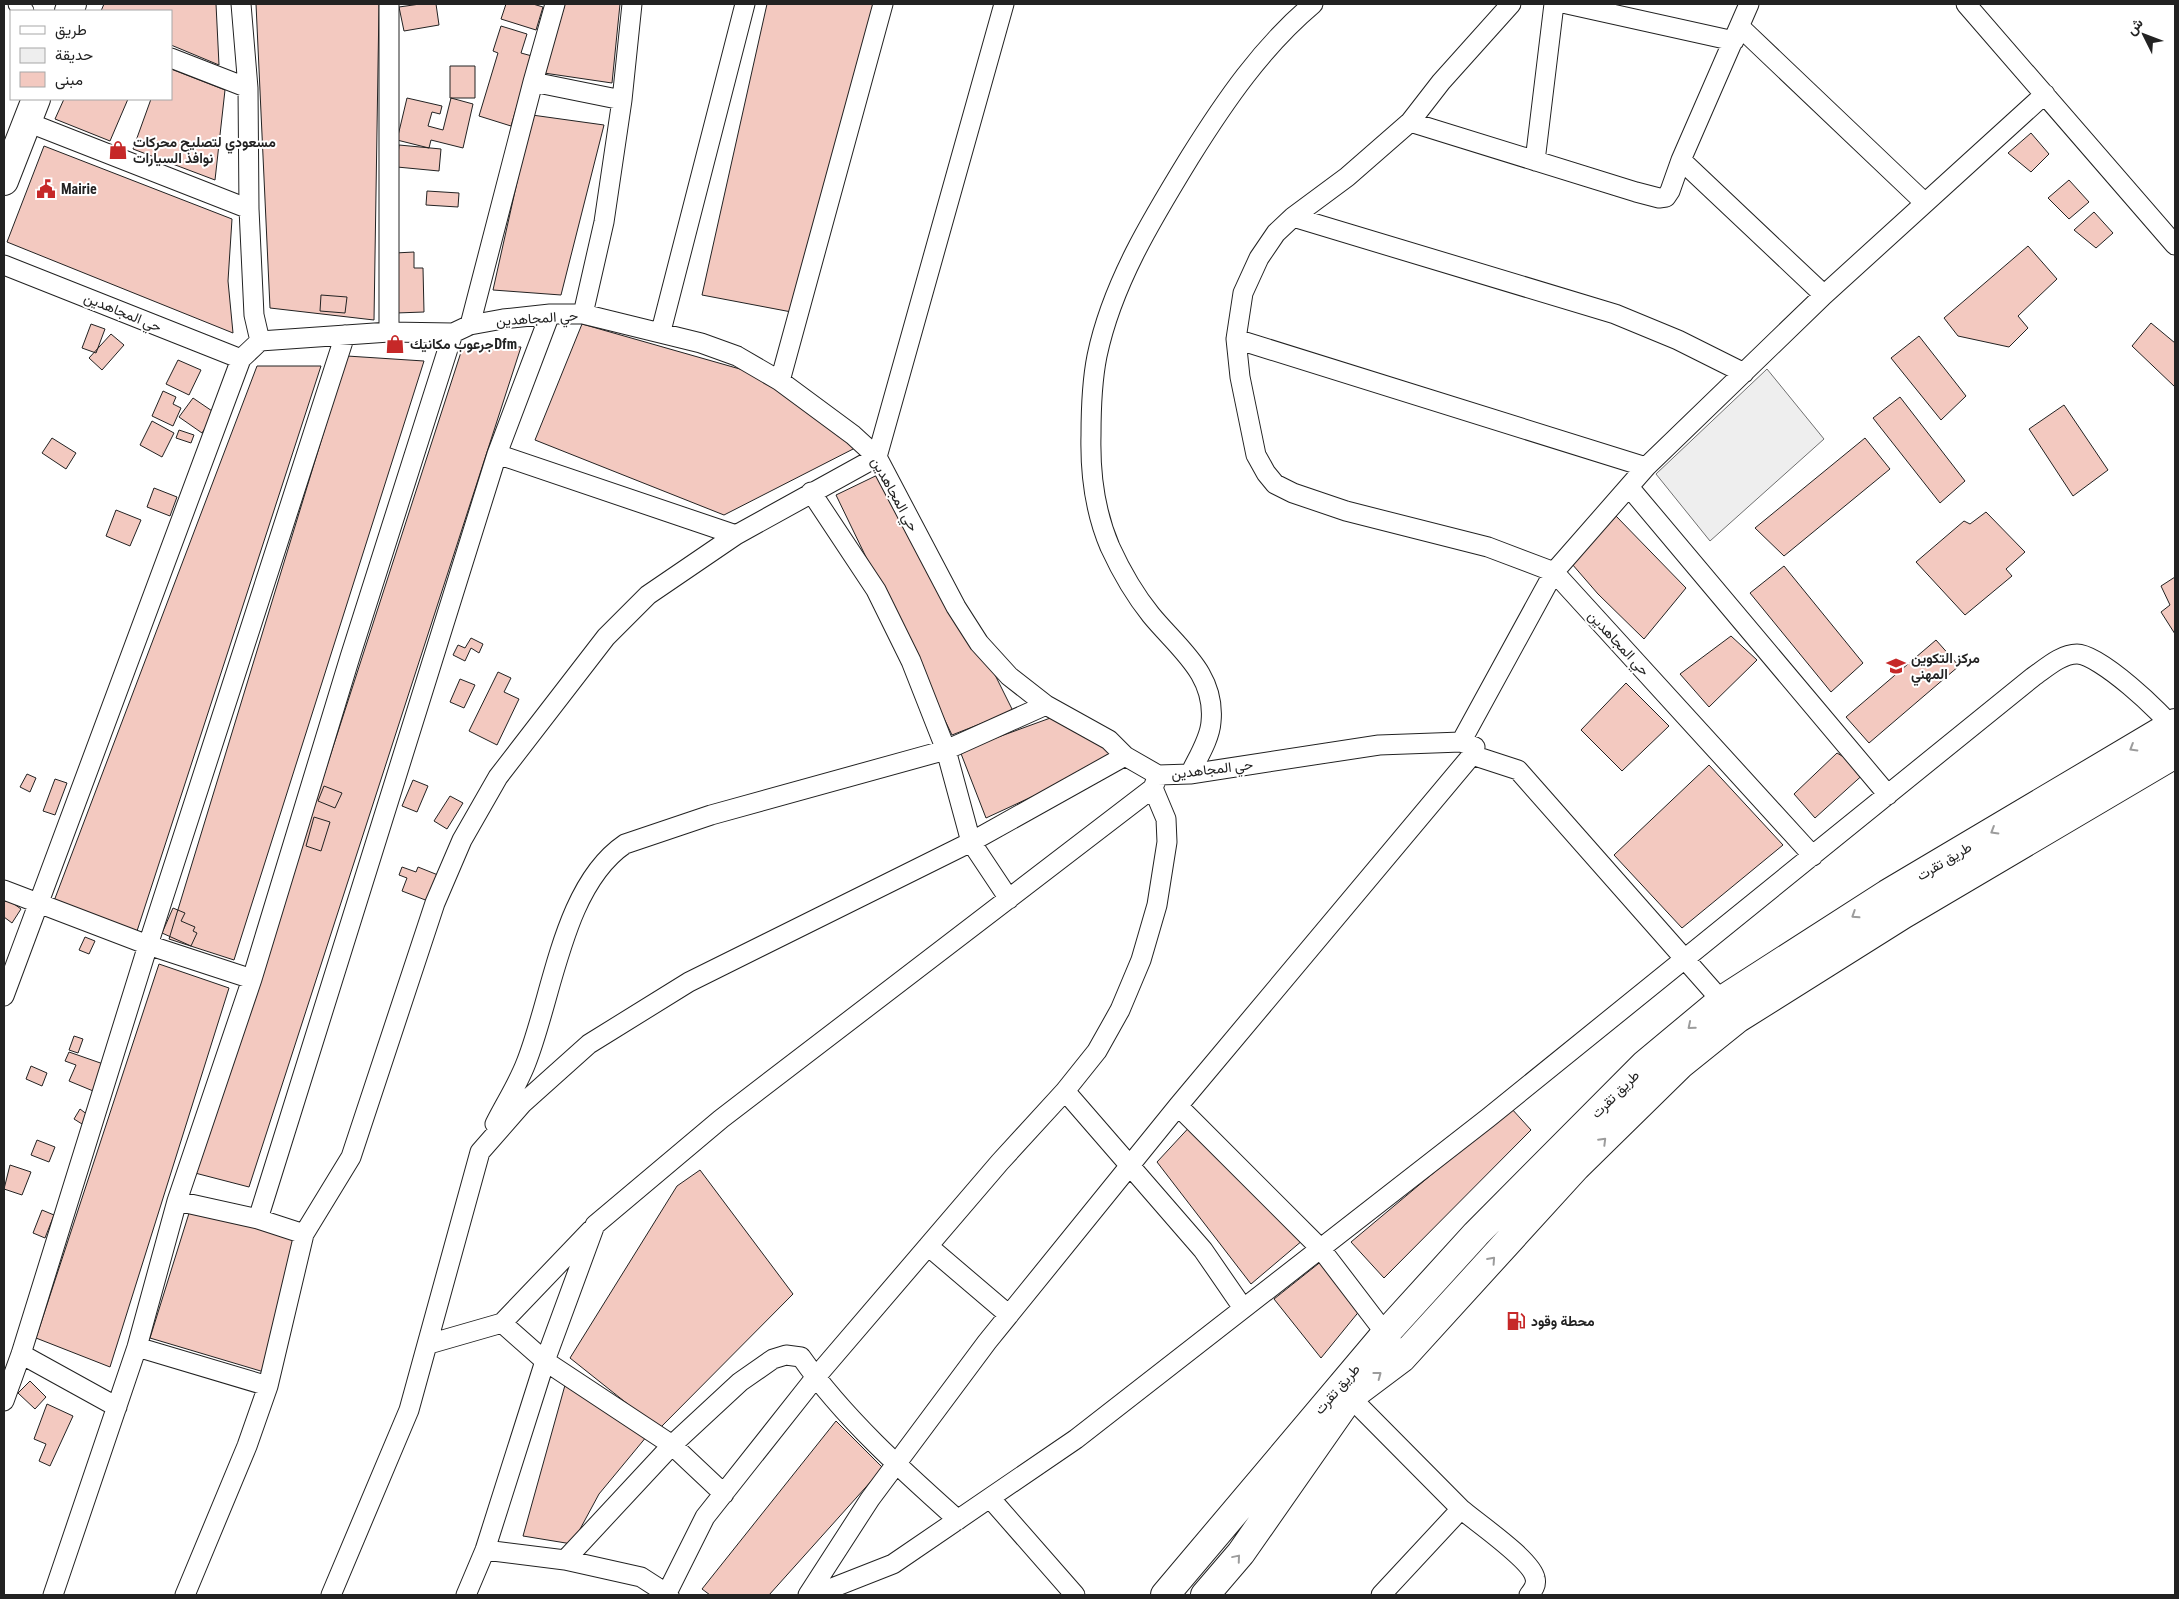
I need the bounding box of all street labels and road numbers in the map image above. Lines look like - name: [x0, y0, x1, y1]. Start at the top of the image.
- street label: حي المجاهدين: [80, 289, 164, 339]
- street label: حي المجاهدين: [495, 307, 579, 333]
- street label: حي المجاهدين: [865, 454, 922, 536]
- street label: حي المجاهدين: [1582, 607, 1653, 681]
- street label: حي المجاهدين: [1170, 756, 1254, 786]
- street label: طريق تقرت: [1914, 838, 1975, 884]
- street label: طريق تقرت: [1588, 1067, 1643, 1122]
- street label: طريق تقرت: [1311, 1361, 1364, 1418]

